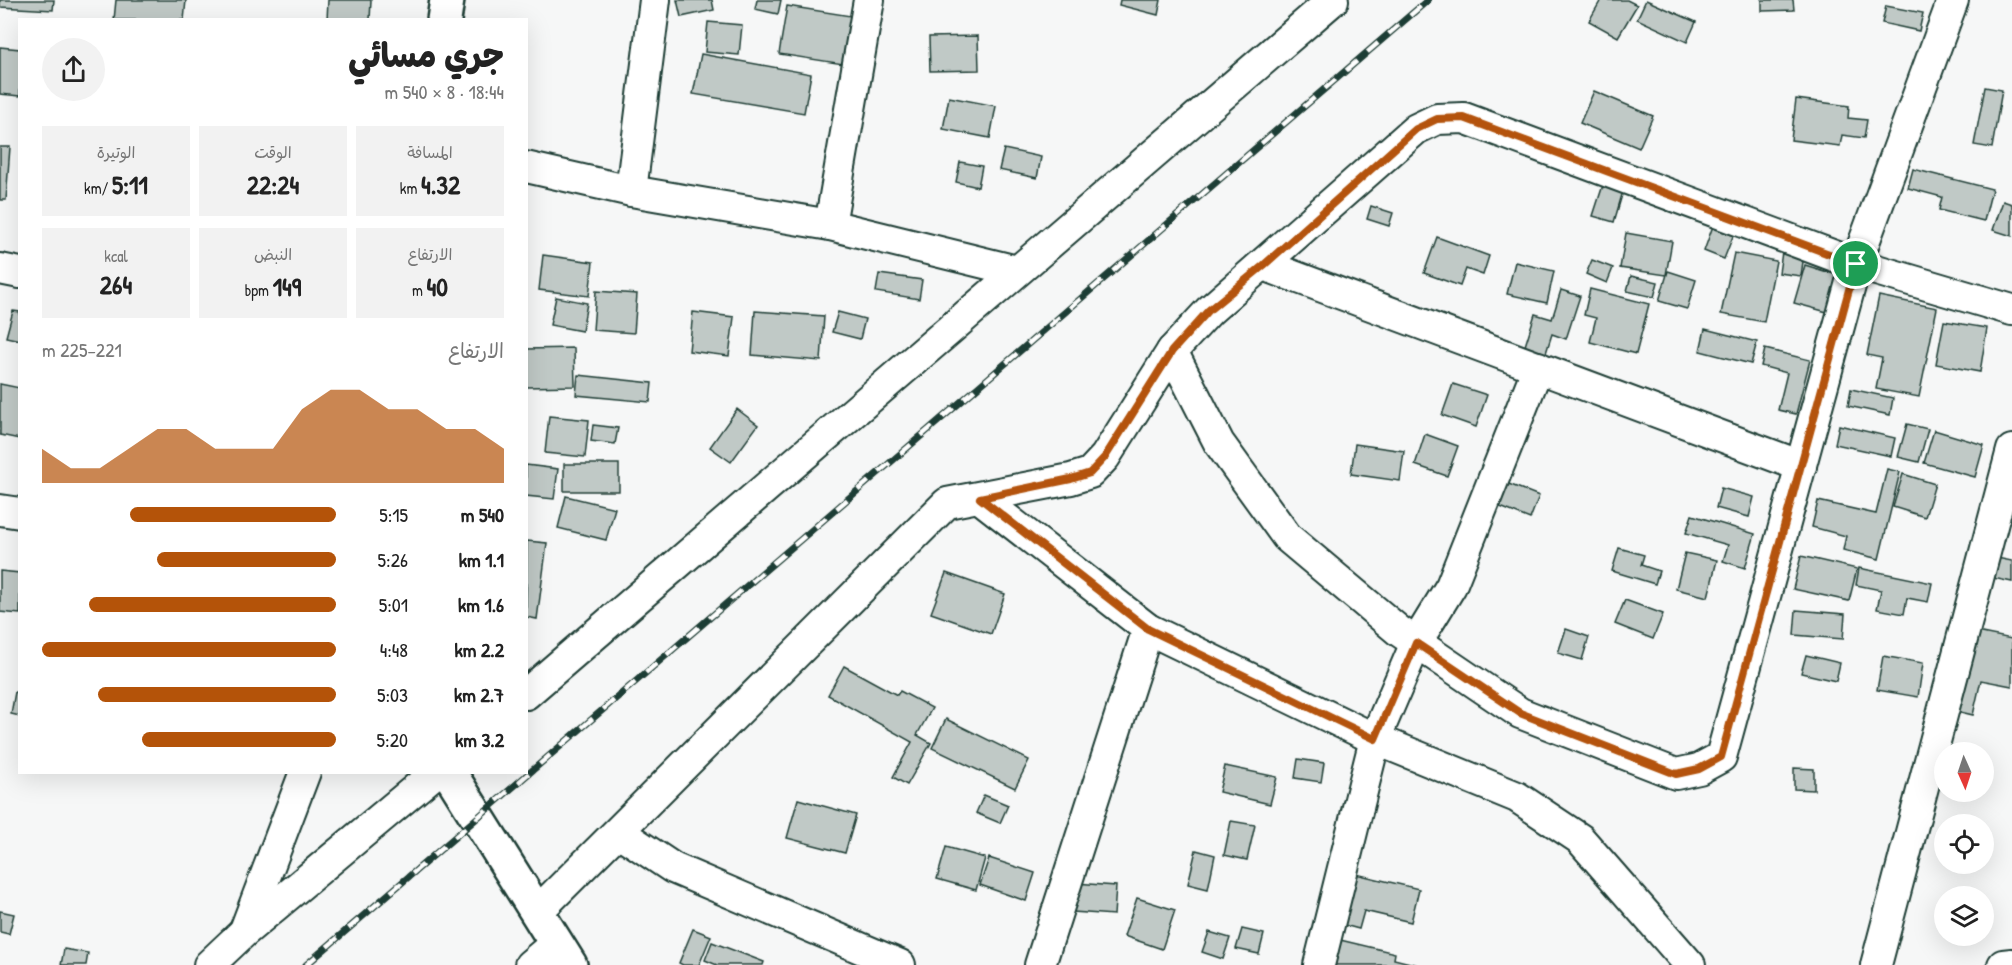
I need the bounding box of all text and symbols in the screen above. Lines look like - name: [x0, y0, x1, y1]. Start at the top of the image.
- text: جري مسائي: [348, 33, 504, 77]
- button: share: [42, 38, 105, 101]
- text: 18:44 · 8 × 540 m: [384, 78, 504, 105]
- text: الوتيرة: [97, 141, 135, 163]
- text: الوقت: [254, 141, 292, 163]
- text: المسافة: [407, 141, 453, 163]
- text: 5:11: [112, 167, 148, 202]
- text: 22:24: [247, 167, 299, 202]
- text: 4.32: [421, 167, 460, 202]
- text: /km: [84, 177, 112, 199]
- text: km: [400, 177, 421, 199]
- pin: [1830, 238, 1881, 289]
- text: النبض: [254, 243, 292, 265]
- text: الارتفاع: [408, 243, 452, 265]
- text: kcal: [104, 245, 128, 267]
- icon: arrive: [1839, 247, 1872, 280]
- text: 264: [100, 267, 132, 302]
- text: 149: [273, 269, 301, 304]
- text: 40: [427, 269, 448, 304]
- text: bpm: [245, 279, 273, 301]
- text: m: [412, 279, 427, 301]
- text: 221–225 m: [42, 336, 122, 363]
- text: الارتفاع: [448, 337, 504, 364]
- text: 5:15: [379, 501, 408, 528]
- text: 540 m: [461, 501, 504, 528]
- text: 5:26: [378, 546, 408, 573]
- text: 1.1 km: [459, 546, 504, 573]
- text: 5:01: [379, 591, 408, 618]
- text: 1.6 km: [458, 591, 504, 618]
- text: 4:48: [380, 636, 408, 663]
- text: 2.2 km: [454, 636, 504, 663]
- text: 5:03: [377, 681, 408, 708]
- text: 2.7 km: [454, 681, 504, 708]
- text: 5:20: [377, 726, 408, 753]
- text: 3.2 km: [455, 726, 504, 753]
- north arrow: [1934, 742, 1994, 802]
- map controls: [1934, 742, 1994, 946]
- button: locate: [1934, 814, 1994, 874]
- button: layers: [1934, 886, 1994, 946]

